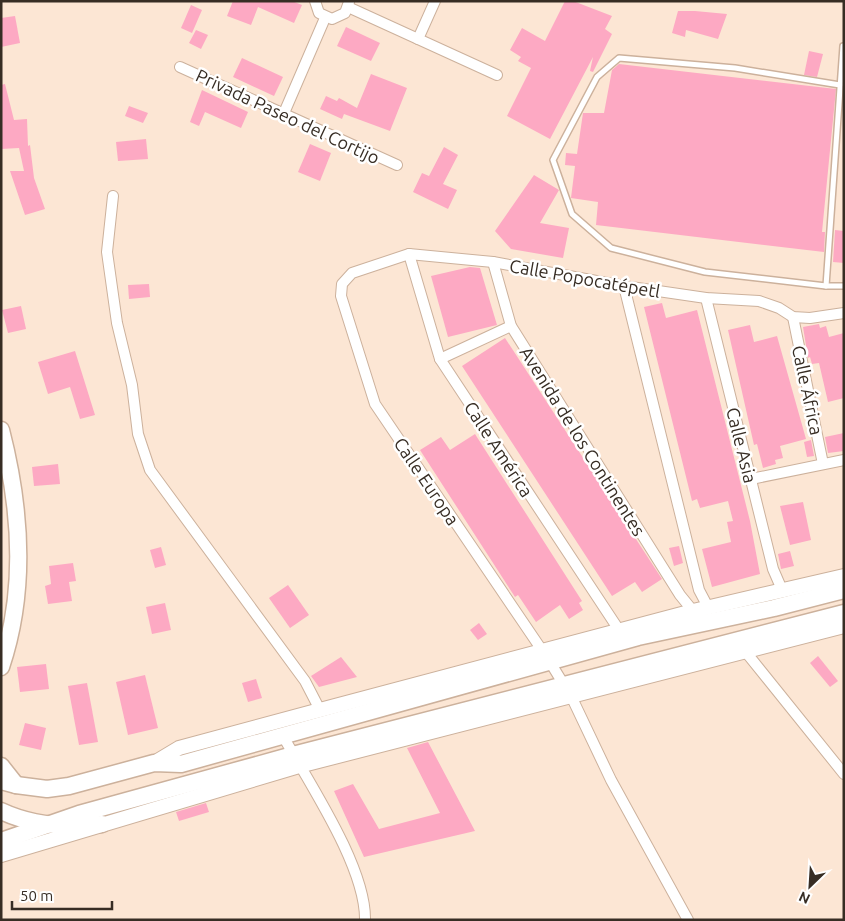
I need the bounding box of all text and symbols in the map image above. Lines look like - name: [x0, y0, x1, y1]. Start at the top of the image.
- street label: Privada Paseo del Cortijo: [193, 65, 383, 167]
- street label: Calle Popocatépetl: [508, 255, 662, 301]
- street label: Avenida de los Continentes: [516, 343, 650, 539]
- street label: Calle África: [789, 343, 828, 437]
- street label: Calle América: [461, 398, 537, 500]
- street label: Calle Asia: [723, 405, 761, 485]
- street label: Calle Europa: [390, 433, 464, 529]
- north arrow: [785, 861, 835, 911]
- scale bar: [12, 878, 112, 910]
- text: 50 m: [20, 887, 53, 904]
- text: N: [796, 888, 813, 907]

